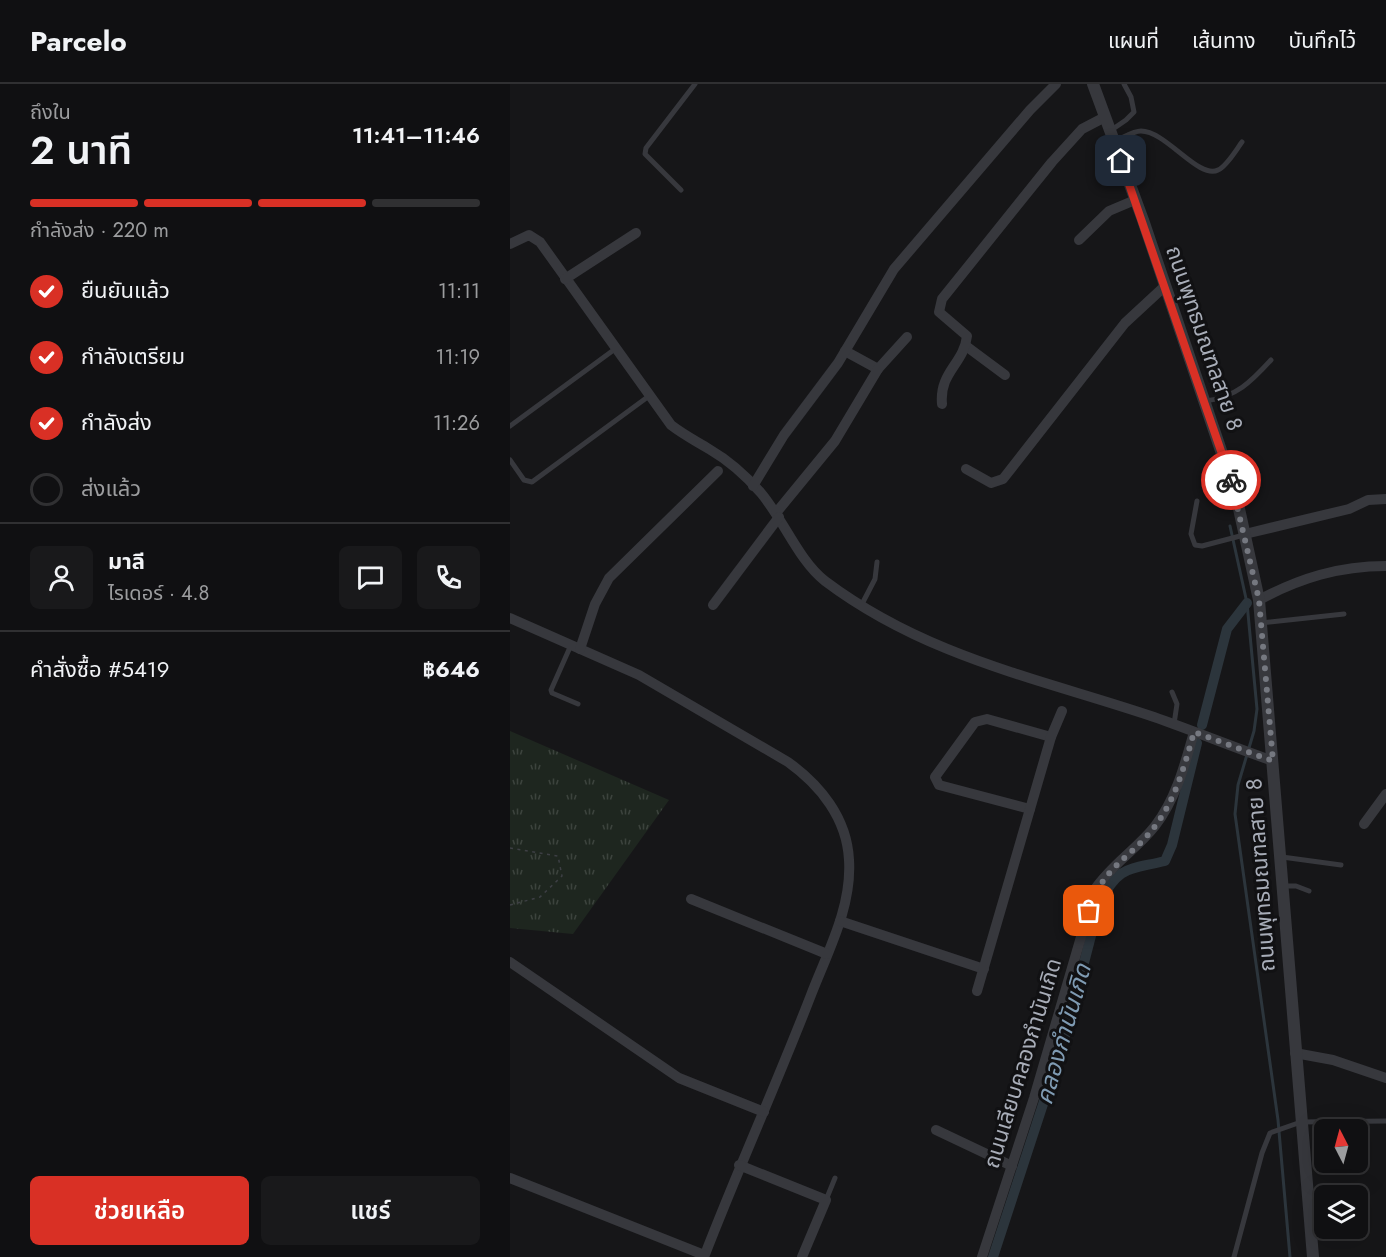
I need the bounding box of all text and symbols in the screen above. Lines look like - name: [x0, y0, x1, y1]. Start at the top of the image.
- text: Parcelo: [30, 21, 127, 62]
- text: แผนที่: [1108, 26, 1159, 56]
- text: เส้นทาง: [1192, 26, 1256, 56]
- text: บันทึกไว้: [1289, 26, 1356, 56]
- text: ถึงใน: [30, 98, 71, 127]
- text: 11:41–11:46: [352, 119, 480, 151]
- text: 2 นาที: [30, 122, 132, 179]
- pin: [1095, 135, 1146, 186]
- icon: home: [1104, 144, 1137, 177]
- text: กำลังส่ง · 220 m: [30, 216, 169, 245]
- street label: ถนนพุทธมณฑลสาย 8: [1158, 241, 1252, 435]
- text: ยืนยันแล้ว: [81, 274, 170, 306]
- icon: check: [30, 275, 63, 308]
- text: 11:11: [438, 277, 480, 306]
- text: กำลังเตรียม: [81, 340, 185, 372]
- icon: check: [30, 341, 63, 374]
- text: 11:19: [435, 343, 480, 372]
- text: กำลังส่ง: [81, 406, 152, 438]
- icon: check: [30, 407, 63, 440]
- text: 11:26: [433, 409, 480, 438]
- courier: [1201, 450, 1261, 510]
- icon: bike: [1215, 464, 1248, 497]
- text: ส่งแล้ว: [81, 472, 141, 504]
- text: มาลี: [108, 545, 145, 577]
- button: person: [30, 546, 93, 609]
- button: chat: [339, 546, 402, 609]
- button: phone: [417, 546, 480, 609]
- text: ไรเดอร์ · 4.8: [108, 579, 209, 608]
- text: คำสั่งซื้อ #5419: [30, 653, 169, 685]
- text: ฿646: [422, 653, 480, 685]
- street label: ถนนพุทธมณฑลสาย 8: [1237, 777, 1283, 973]
- pin: [1063, 885, 1114, 936]
- icon: bag: [1072, 894, 1105, 927]
- street label: ถนนเลียบคลองกำนันเกิด: [975, 954, 1069, 1172]
- water label: คลองกำนันเกิด: [1026, 958, 1100, 1108]
- north arrow: [1314, 1119, 1368, 1173]
- map controls: [1314, 1119, 1368, 1239]
- button: ช่วยเหลือ: [30, 1176, 249, 1245]
- button: แชร์: [261, 1176, 480, 1245]
- button: layers: [1314, 1185, 1368, 1239]

